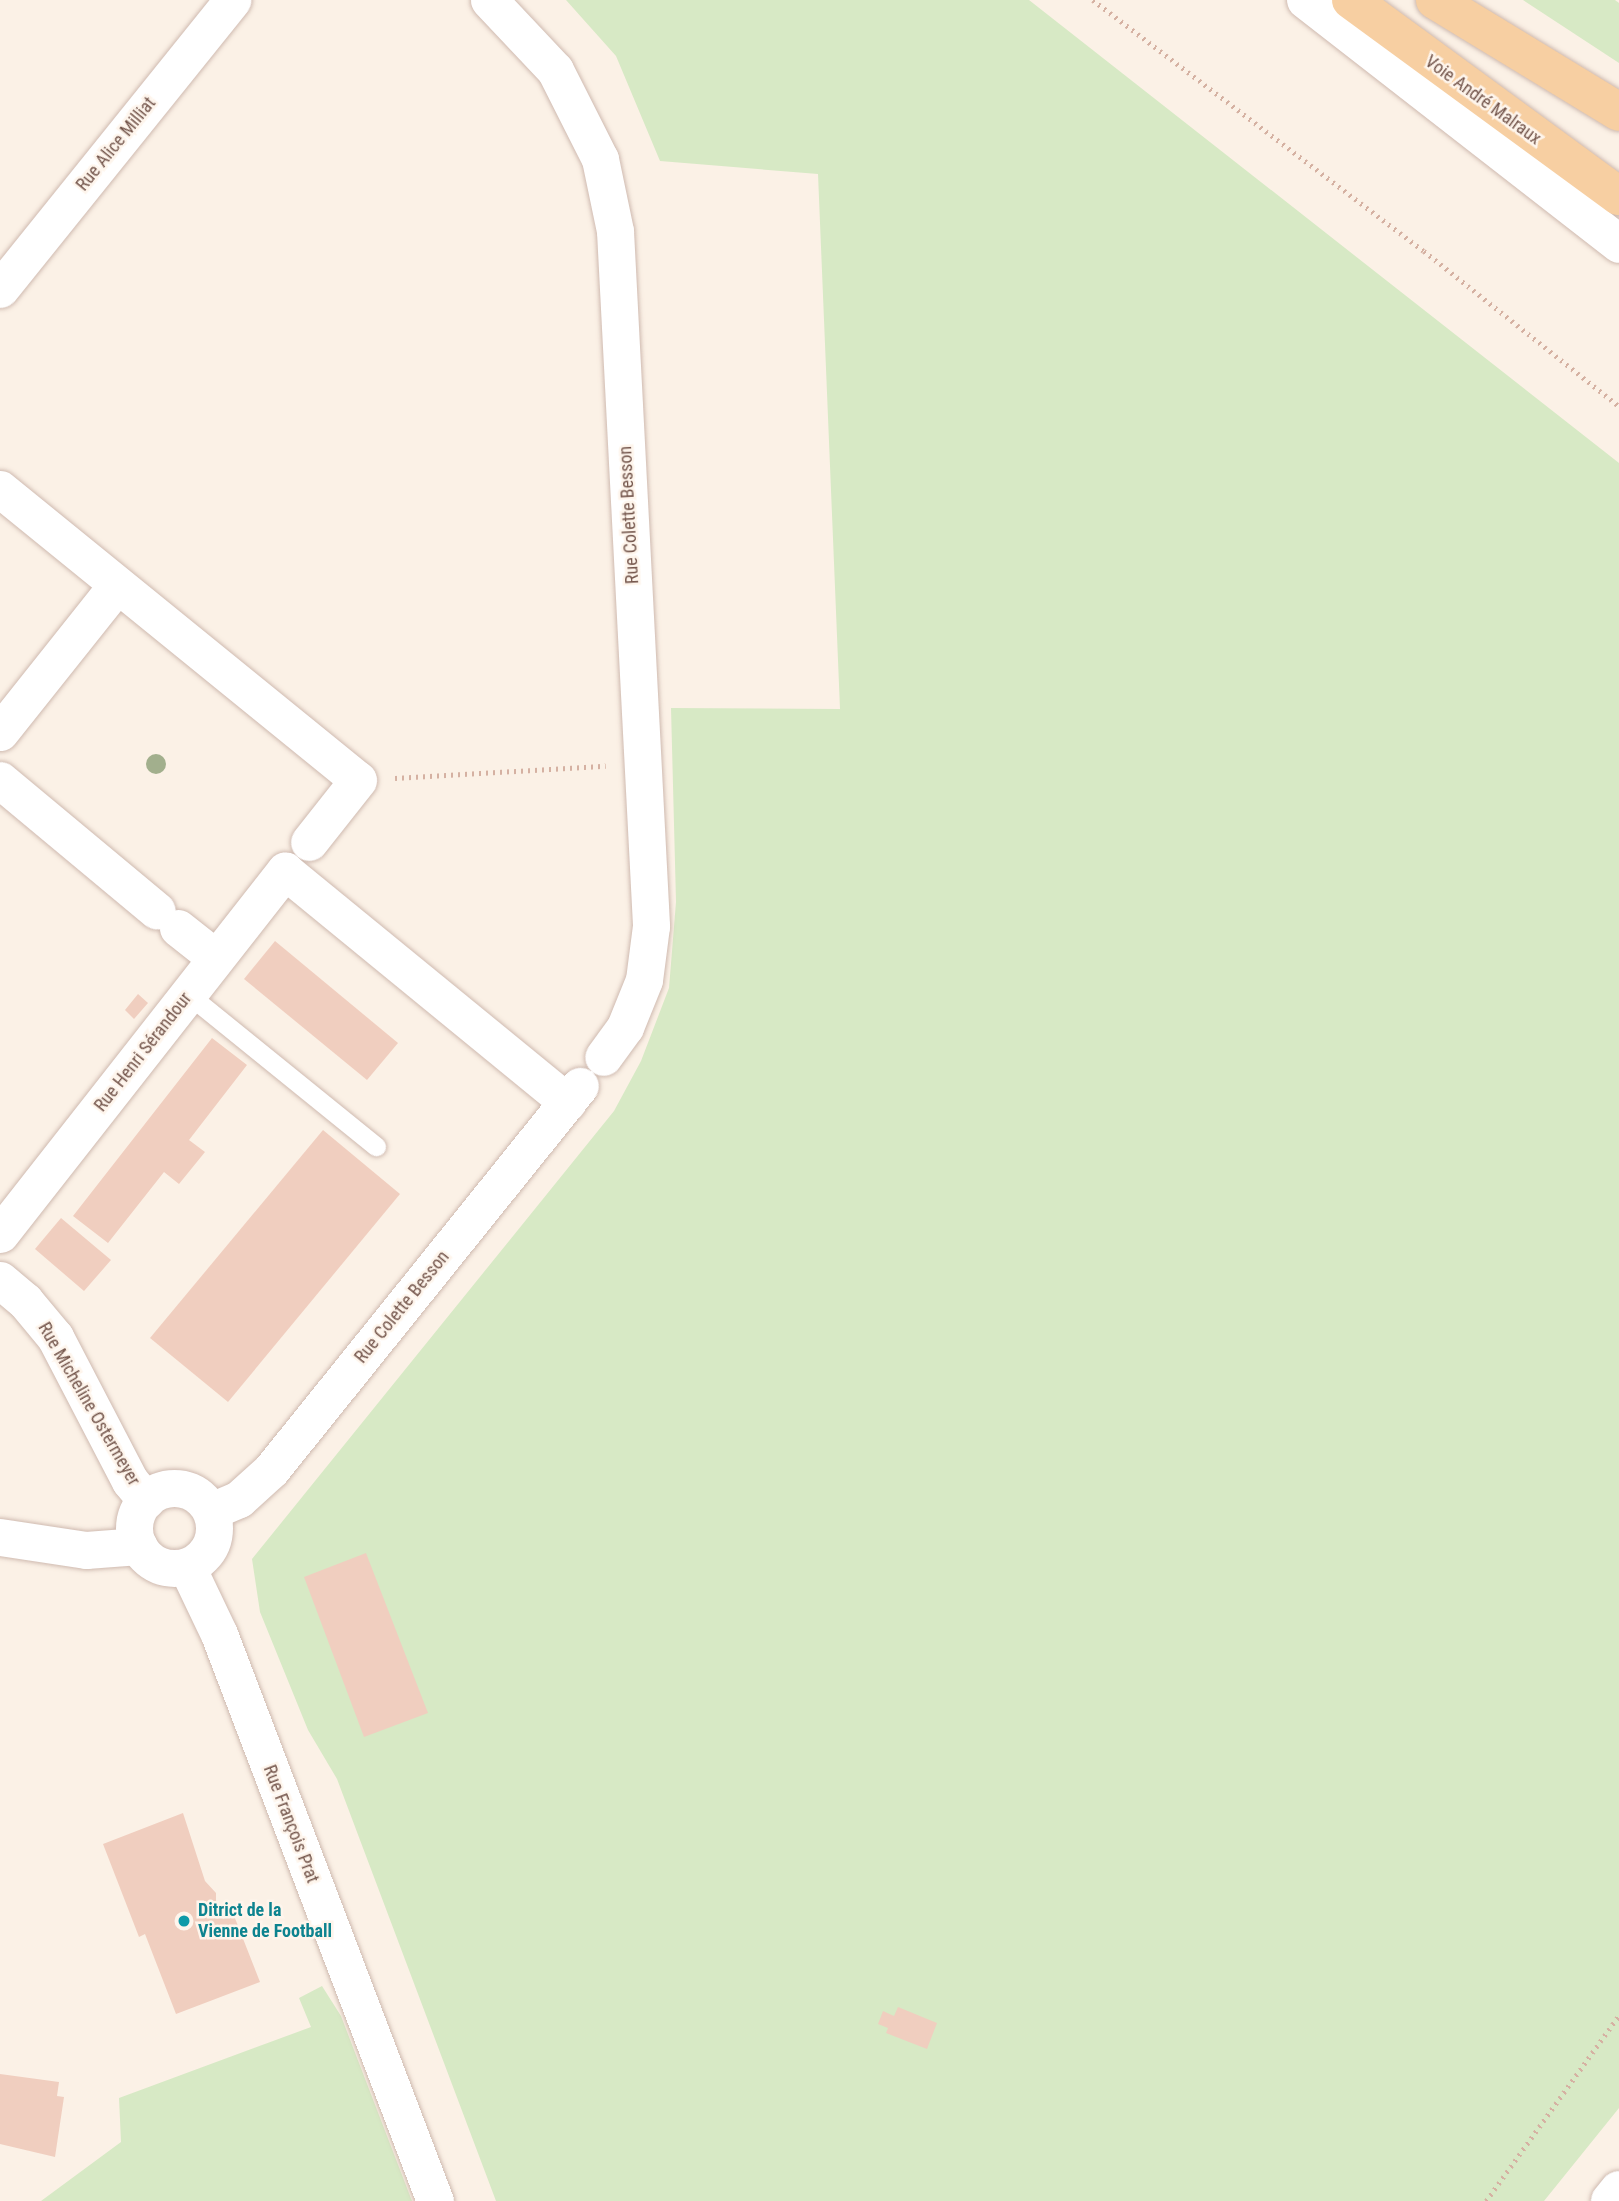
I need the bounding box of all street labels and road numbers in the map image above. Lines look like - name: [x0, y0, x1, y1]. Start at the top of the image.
- street label: Voie André Malraux: [1421, 51, 1545, 149]
- street label: Rue Alice Milliat: [72, 93, 160, 195]
- street label: Rue Colette Besson: [615, 445, 643, 585]
- street label: Rue Henri Sérandour: [90, 988, 196, 1116]
- street label: Rue Colette Besson: [350, 1246, 454, 1368]
- street label: Rue Micheline Ostermeyer: [33, 1318, 145, 1490]
- street label: Rue François Prat: [259, 1762, 323, 1886]

